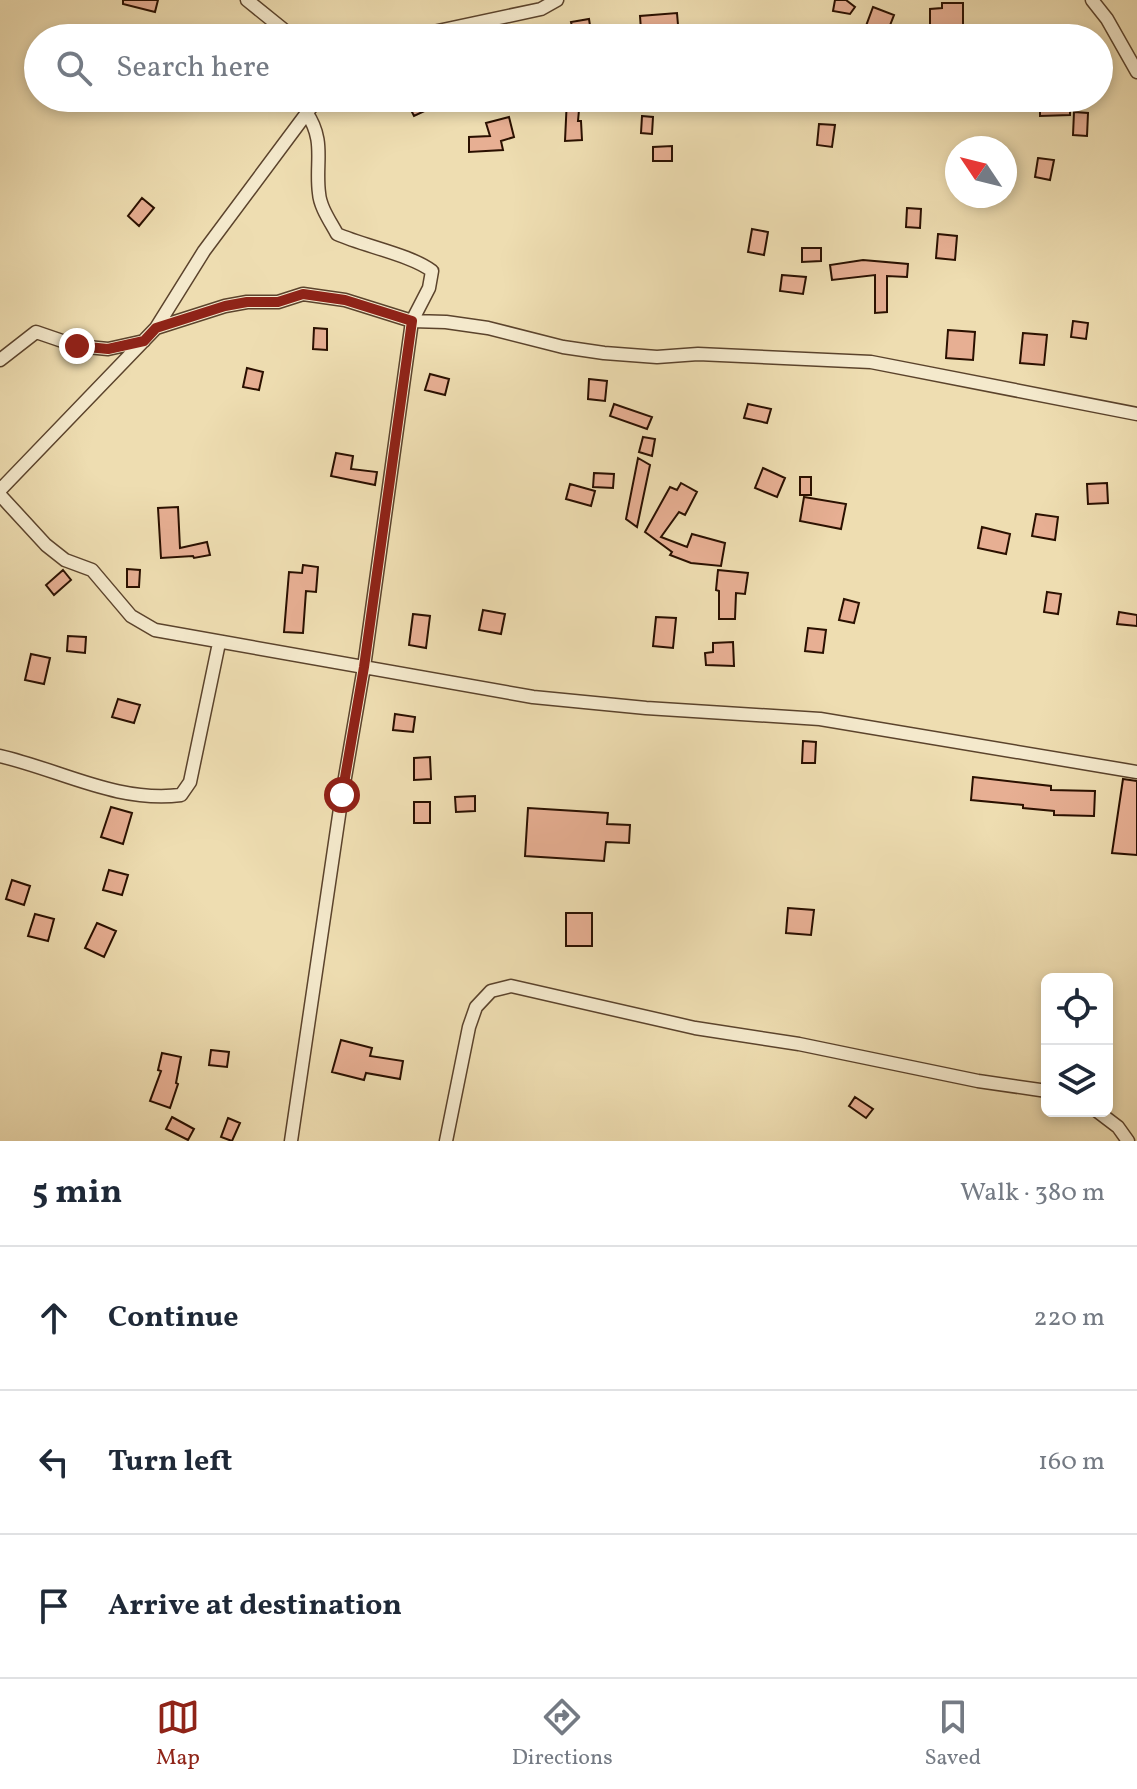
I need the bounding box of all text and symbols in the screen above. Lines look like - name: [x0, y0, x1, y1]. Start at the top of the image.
- search box: [24, 24, 1113, 112]
- icon: search: [52, 46, 96, 90]
- text: Search here: [116, 47, 270, 89]
- north arrow: [945, 136, 1017, 208]
- route end: [59, 328, 95, 364]
- route start: [324, 777, 360, 813]
- map controls: [1041, 973, 1113, 1117]
- button: locate: [1041, 973, 1113, 1045]
- button: layers: [1041, 1045, 1113, 1117]
- text: 5 min: [32, 1170, 122, 1217]
- text: Walk · 380 m: [960, 1175, 1105, 1211]
- icon: ahead: [32, 1296, 76, 1340]
- text: Continue: [108, 1297, 239, 1339]
- text: 220 m: [1033, 1300, 1105, 1336]
- icon: left: [32, 1440, 76, 1484]
- text: Turn left: [108, 1441, 232, 1483]
- text: 160 m: [1038, 1444, 1105, 1480]
- icon: arrive: [32, 1584, 76, 1628]
- text: Arrive at destination: [108, 1585, 402, 1627]
- tab: Map: [156, 1695, 200, 1774]
- tab: Directions: [512, 1695, 613, 1774]
- tab: Saved: [924, 1695, 981, 1774]

